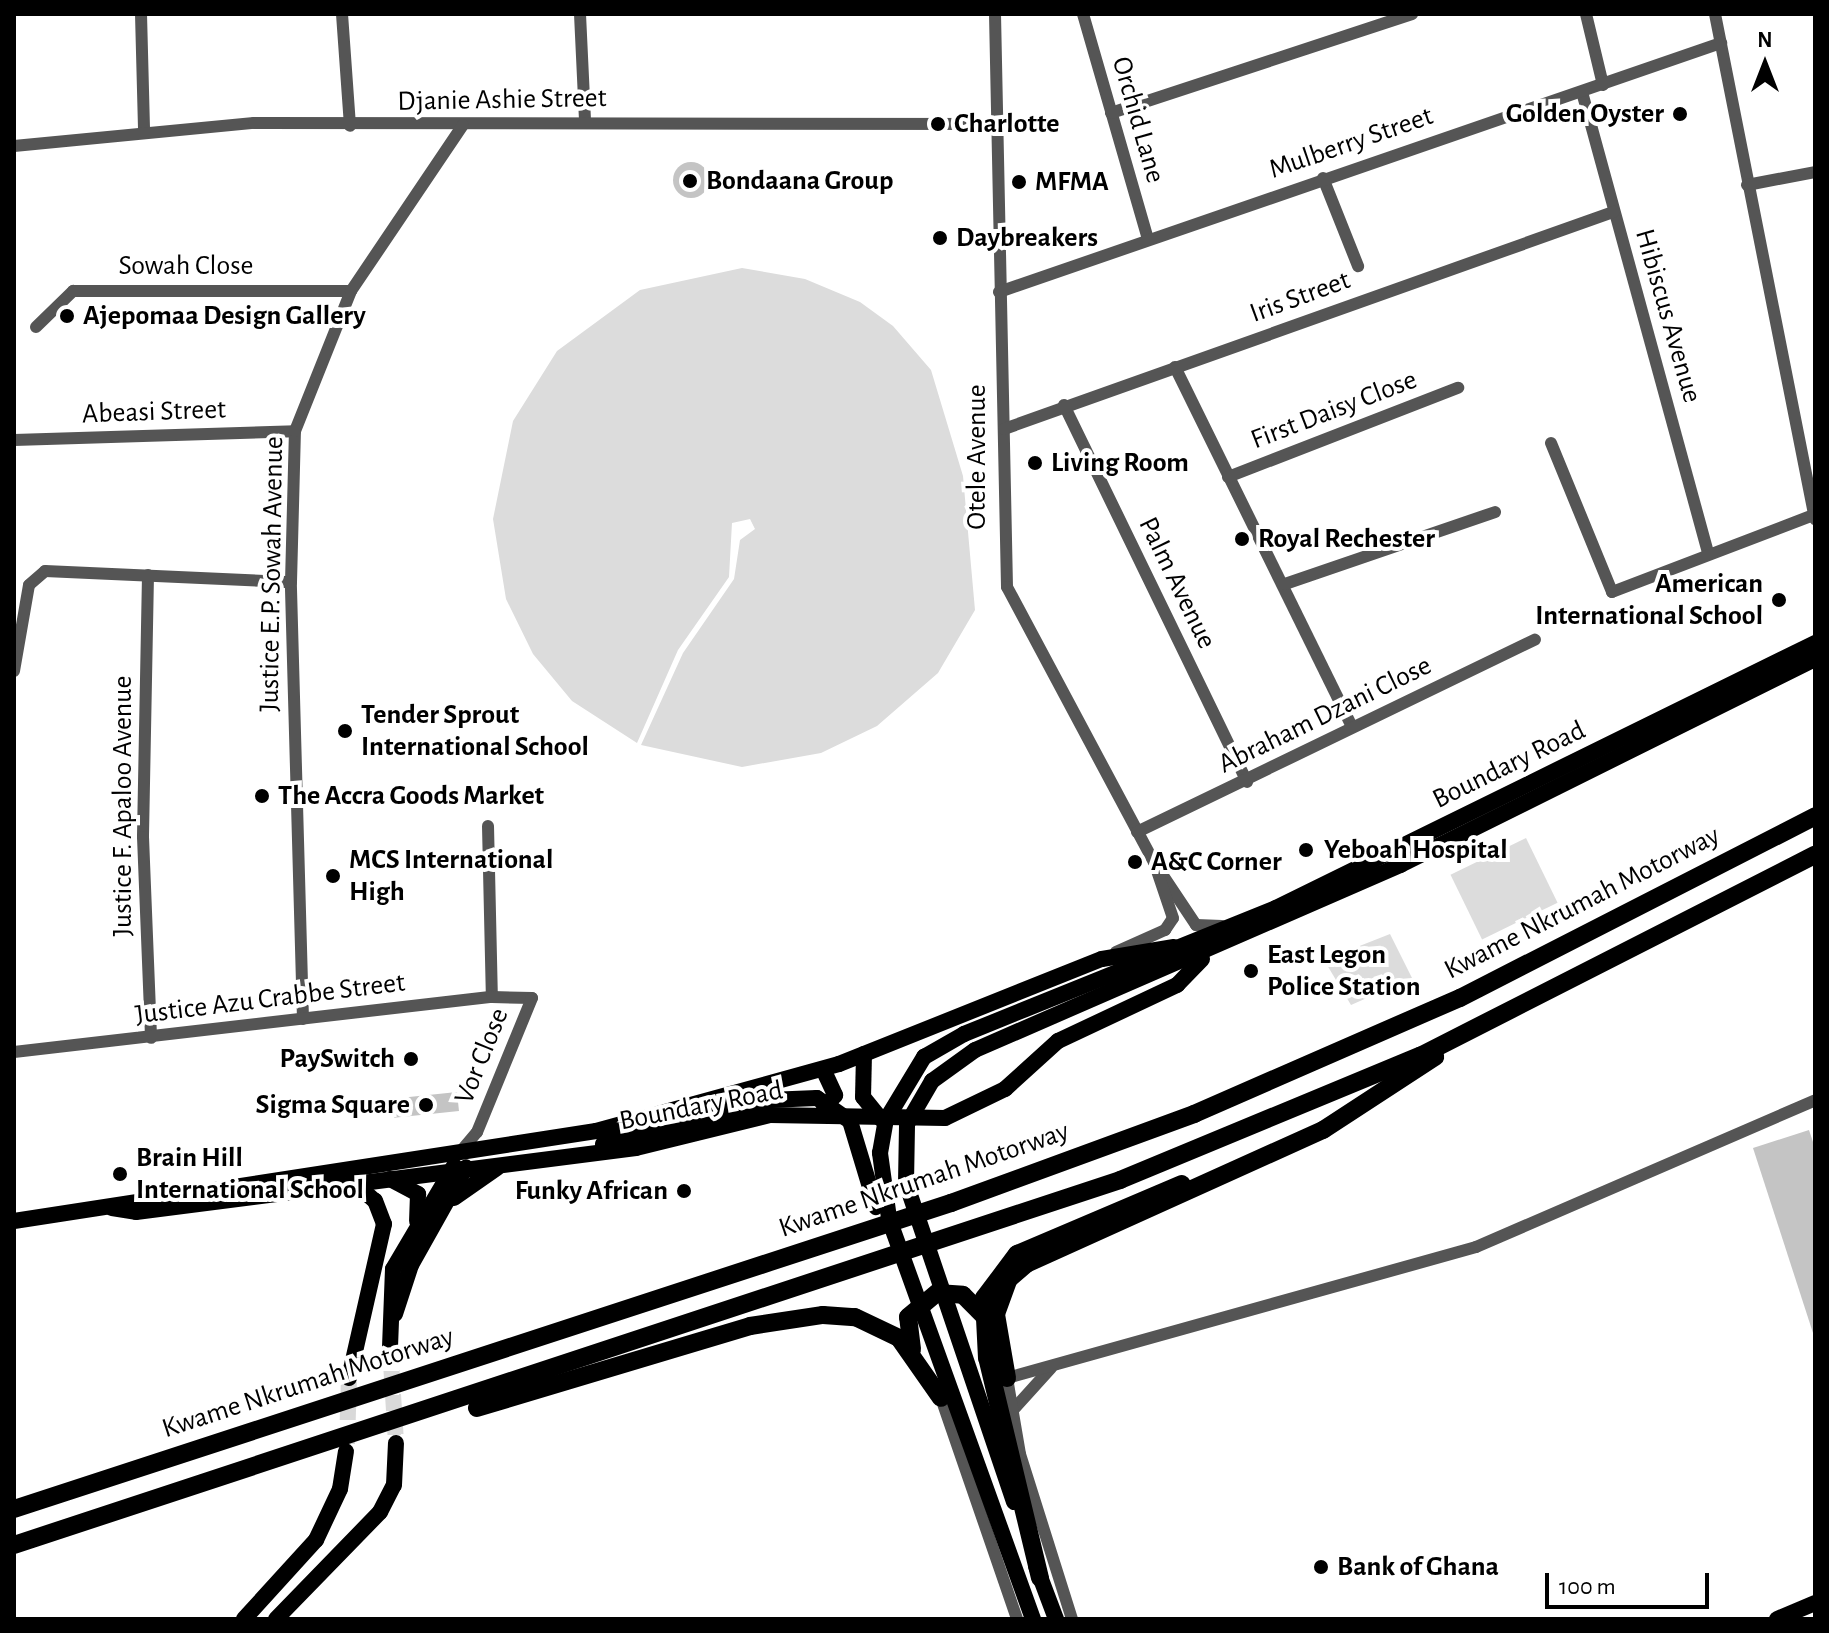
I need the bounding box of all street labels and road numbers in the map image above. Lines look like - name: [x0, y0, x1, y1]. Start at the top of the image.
- street label: Orchid Lane: [1104, 53, 1172, 187]
- street label: Djanie Ashie Street: [397, 81, 607, 119]
- street label: Mulberry Street: [1265, 99, 1437, 187]
- street label: Hibiscus Avenue: [1627, 225, 1709, 407]
- street label: Sowah Close: [118, 249, 254, 283]
- street label: Iris Street: [1245, 263, 1355, 331]
- street label: First Daisy Close: [1246, 363, 1422, 457]
- street label: Otele Avenue: [960, 384, 994, 530]
- street label: Abeasi Street: [81, 393, 227, 431]
- street label: Justice E.P. Sowah Avenue: [253, 436, 291, 712]
- street label: Palm Avenue: [1131, 512, 1223, 654]
- street label: Abraham Dzani Close: [1213, 649, 1437, 781]
- street label: Justice F. Apaloo Avenue: [106, 676, 140, 936]
- street label: Boundary Road: [1427, 714, 1591, 816]
- street label: Kwame Nkrumah Motorway: [1439, 819, 1725, 987]
- street label: Justice Azu Crabbe Street: [133, 966, 407, 1032]
- street label: Vor Close: [448, 1003, 516, 1109]
- street label: Boundary Road: [616, 1074, 786, 1138]
- street label: Kwame Nkrumah Motorway: [775, 1115, 1073, 1245]
- street label: Kwame Nkrumah Motorway: [158, 1320, 458, 1446]

